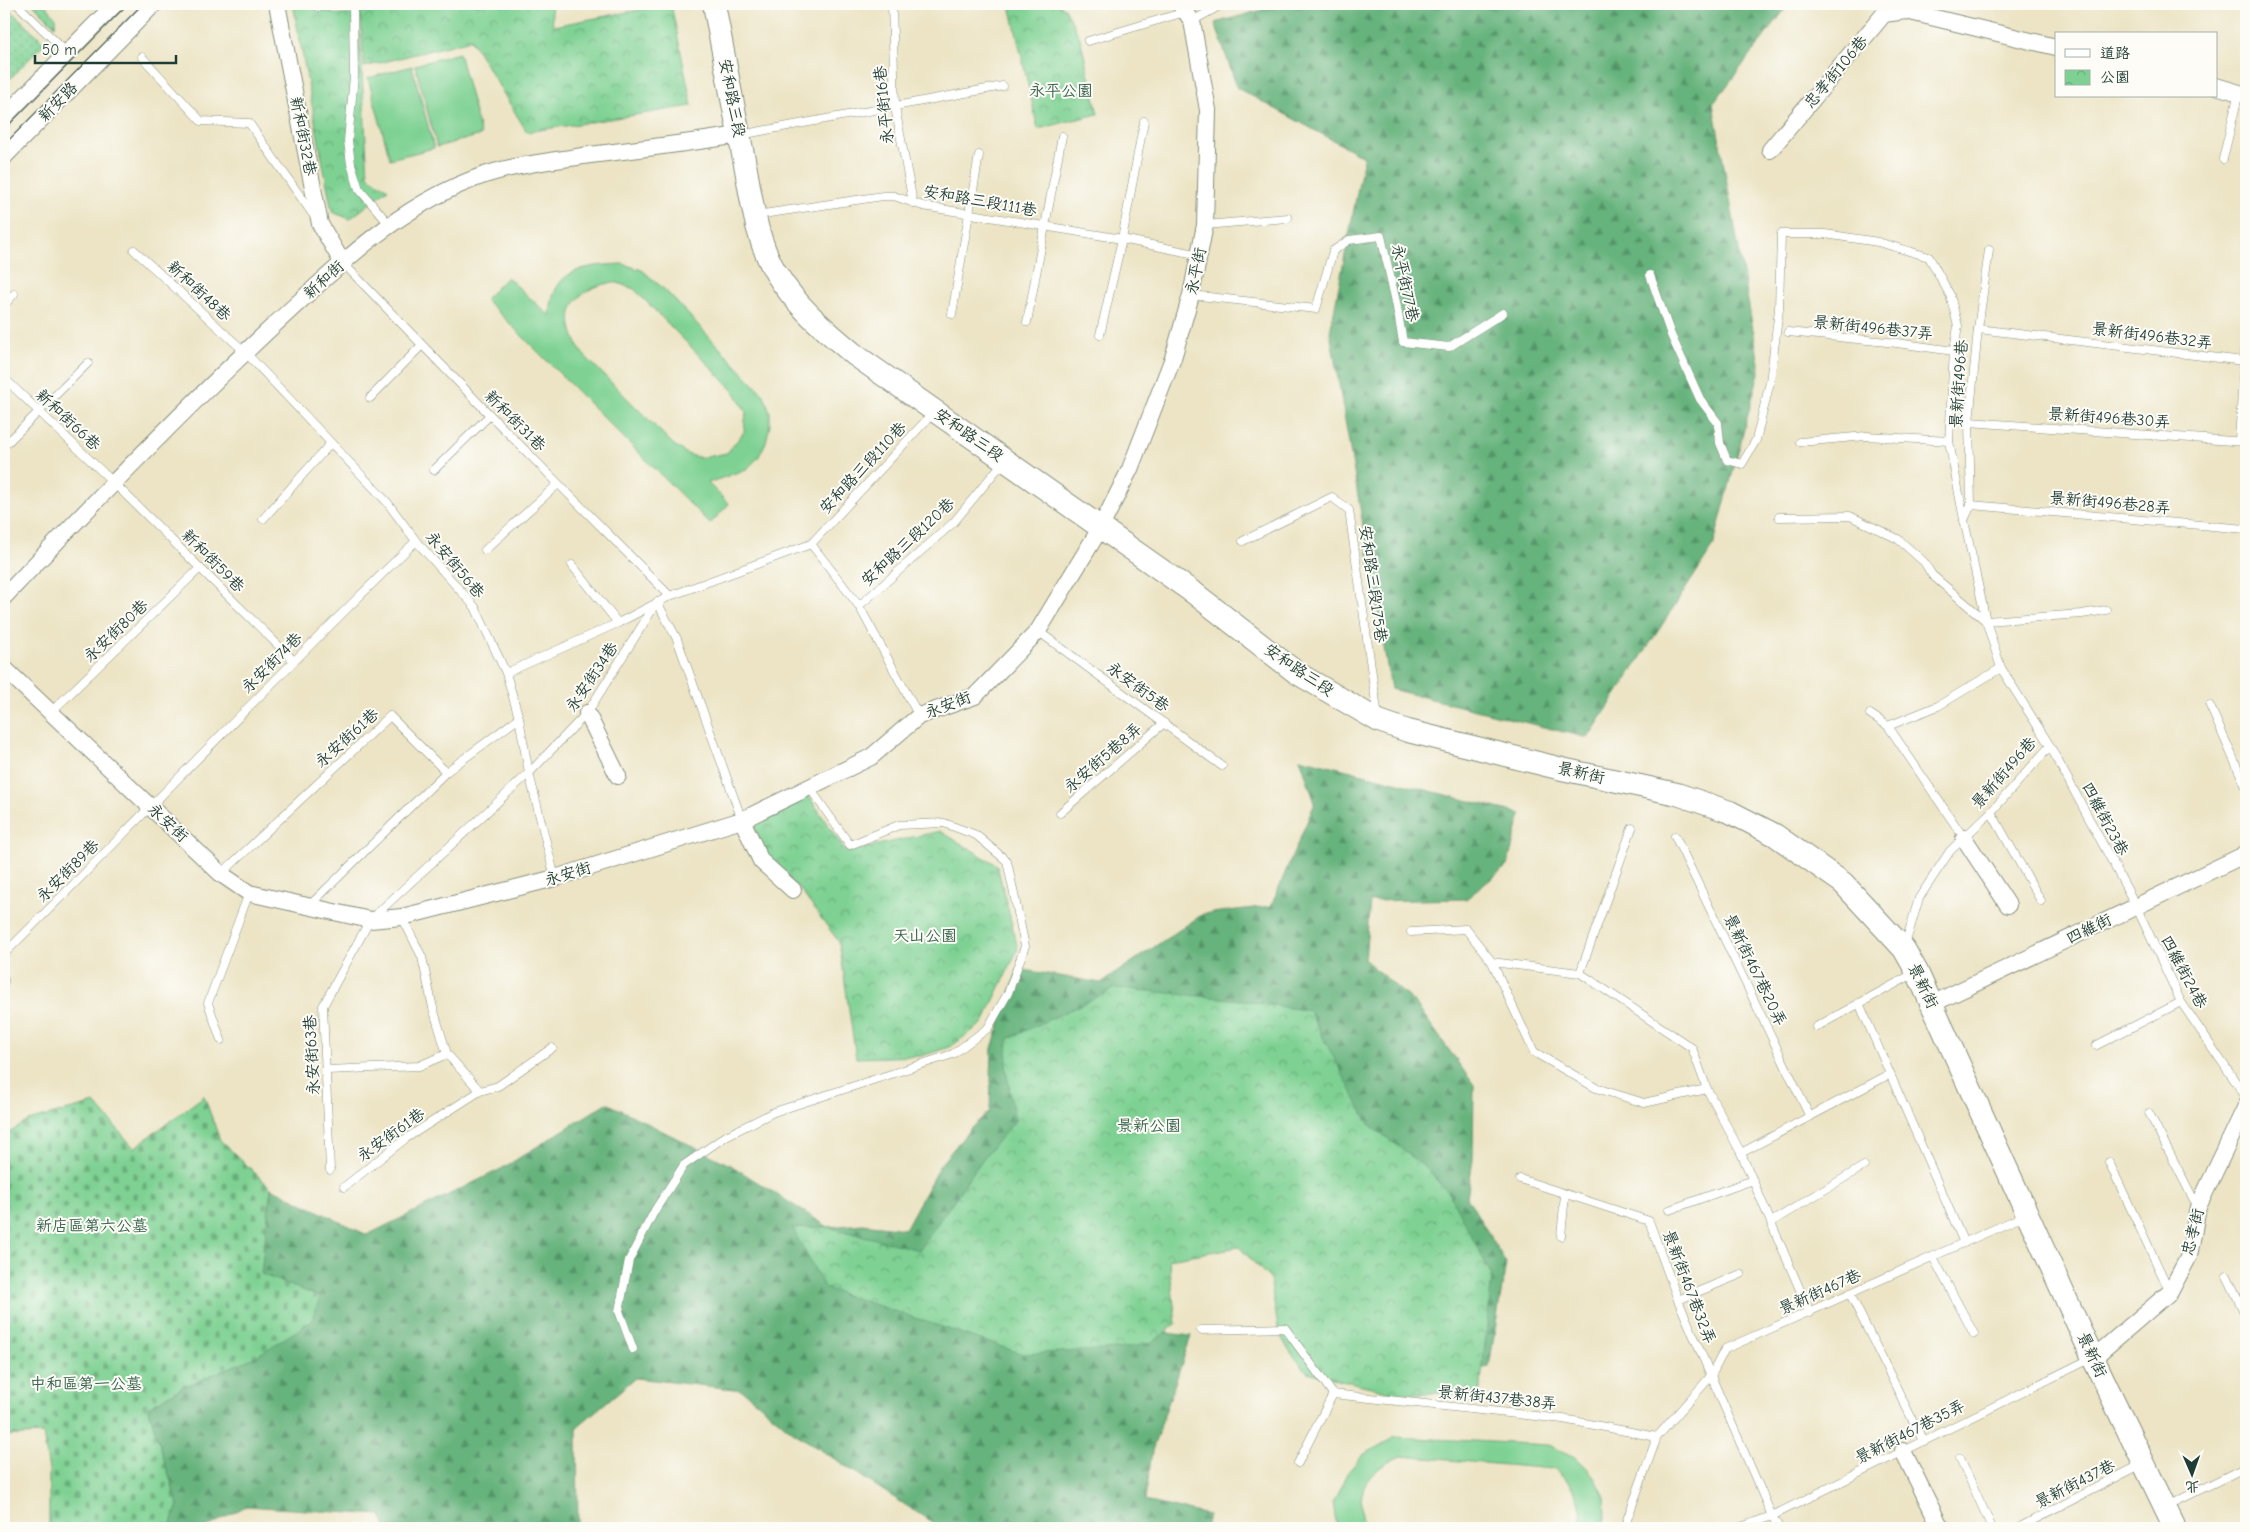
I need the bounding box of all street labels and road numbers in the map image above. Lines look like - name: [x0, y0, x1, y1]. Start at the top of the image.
- street label: 忠孝街106巷: [1801, 32, 1871, 112]
- street label: 安和路三段: [716, 57, 748, 139]
- street label: 永平街16巷: [871, 65, 897, 145]
- street label: 新安路: [35, 78, 81, 126]
- street label: 新和街32巷: [286, 95, 320, 177]
- street label: 安和路三段111巷: [922, 182, 1038, 220]
- street label: 永平街77巷: [1388, 242, 1422, 324]
- street label: 永平街: [1182, 246, 1210, 296]
- street label: 新和街48巷: [164, 257, 234, 325]
- street label: 新和街: [300, 257, 348, 303]
- street label: 景新街496巷37弄: [1812, 313, 1934, 343]
- street label: 景新街496巷32弄: [2091, 320, 2213, 352]
- street label: 景新街496巷: [1947, 339, 1971, 429]
- street label: 新和街66巷: [32, 386, 104, 454]
- street label: 新和街31巷: [481, 387, 549, 455]
- street label: 安和路三段: [931, 405, 1007, 465]
- street label: 景新街496巷30弄: [2047, 405, 2171, 431]
- street label: 安和路三段110巷: [816, 419, 910, 517]
- street label: 景新街496巷28弄: [2049, 489, 2171, 517]
- street label: 安和路三段120巷: [858, 494, 958, 590]
- street label: 安和路三段175巷: [1356, 524, 1390, 644]
- street label: 新和街59巷: [178, 526, 248, 596]
- street label: 永安街56巷: [422, 528, 488, 602]
- street label: 永安街80巷: [80, 596, 152, 666]
- street label: 永安街74巷: [238, 629, 306, 697]
- street label: 永安街34巷: [562, 639, 622, 715]
- street label: 安和路三段: [1261, 640, 1337, 700]
- street label: 永安街5巷: [1103, 658, 1173, 716]
- street label: 永安街: [922, 688, 974, 722]
- street label: 永安街61巷: [312, 705, 382, 771]
- street label: 永安街5巷8弄: [1061, 719, 1145, 797]
- street label: 景新街496巷: [1968, 734, 2040, 812]
- street label: 景新街: [1556, 759, 1606, 787]
- street label: 四維街23巷: [2078, 779, 2132, 859]
- street label: 永安街: [144, 800, 192, 846]
- street label: 永安街89巷: [33, 836, 103, 906]
- street label: 永安街: [542, 858, 594, 890]
- street label: 四維街: [2063, 910, 2115, 948]
- street label: 景新街467巷20弄: [1720, 911, 1790, 1029]
- street label: 四維街24巷: [2157, 932, 2211, 1012]
- street label: 景新街: [1904, 960, 1942, 1012]
- street label: 永安街63巷: [301, 1014, 323, 1096]
- street label: 永安街61巷: [354, 1104, 428, 1166]
- street label: 忠孝街: [2178, 1207, 2208, 1257]
- street label: 景新街467巷32弄: [1659, 1228, 1719, 1346]
- street label: 景新街467巷: [1776, 1266, 1864, 1318]
- street label: 景新街: [2074, 1329, 2110, 1381]
- street label: 景新街437巷38弄: [1437, 1383, 1557, 1413]
- street label: 景新街467巷35弄: [1852, 1397, 1968, 1467]
- street label: 景新街437巷: [2032, 1456, 2118, 1512]

